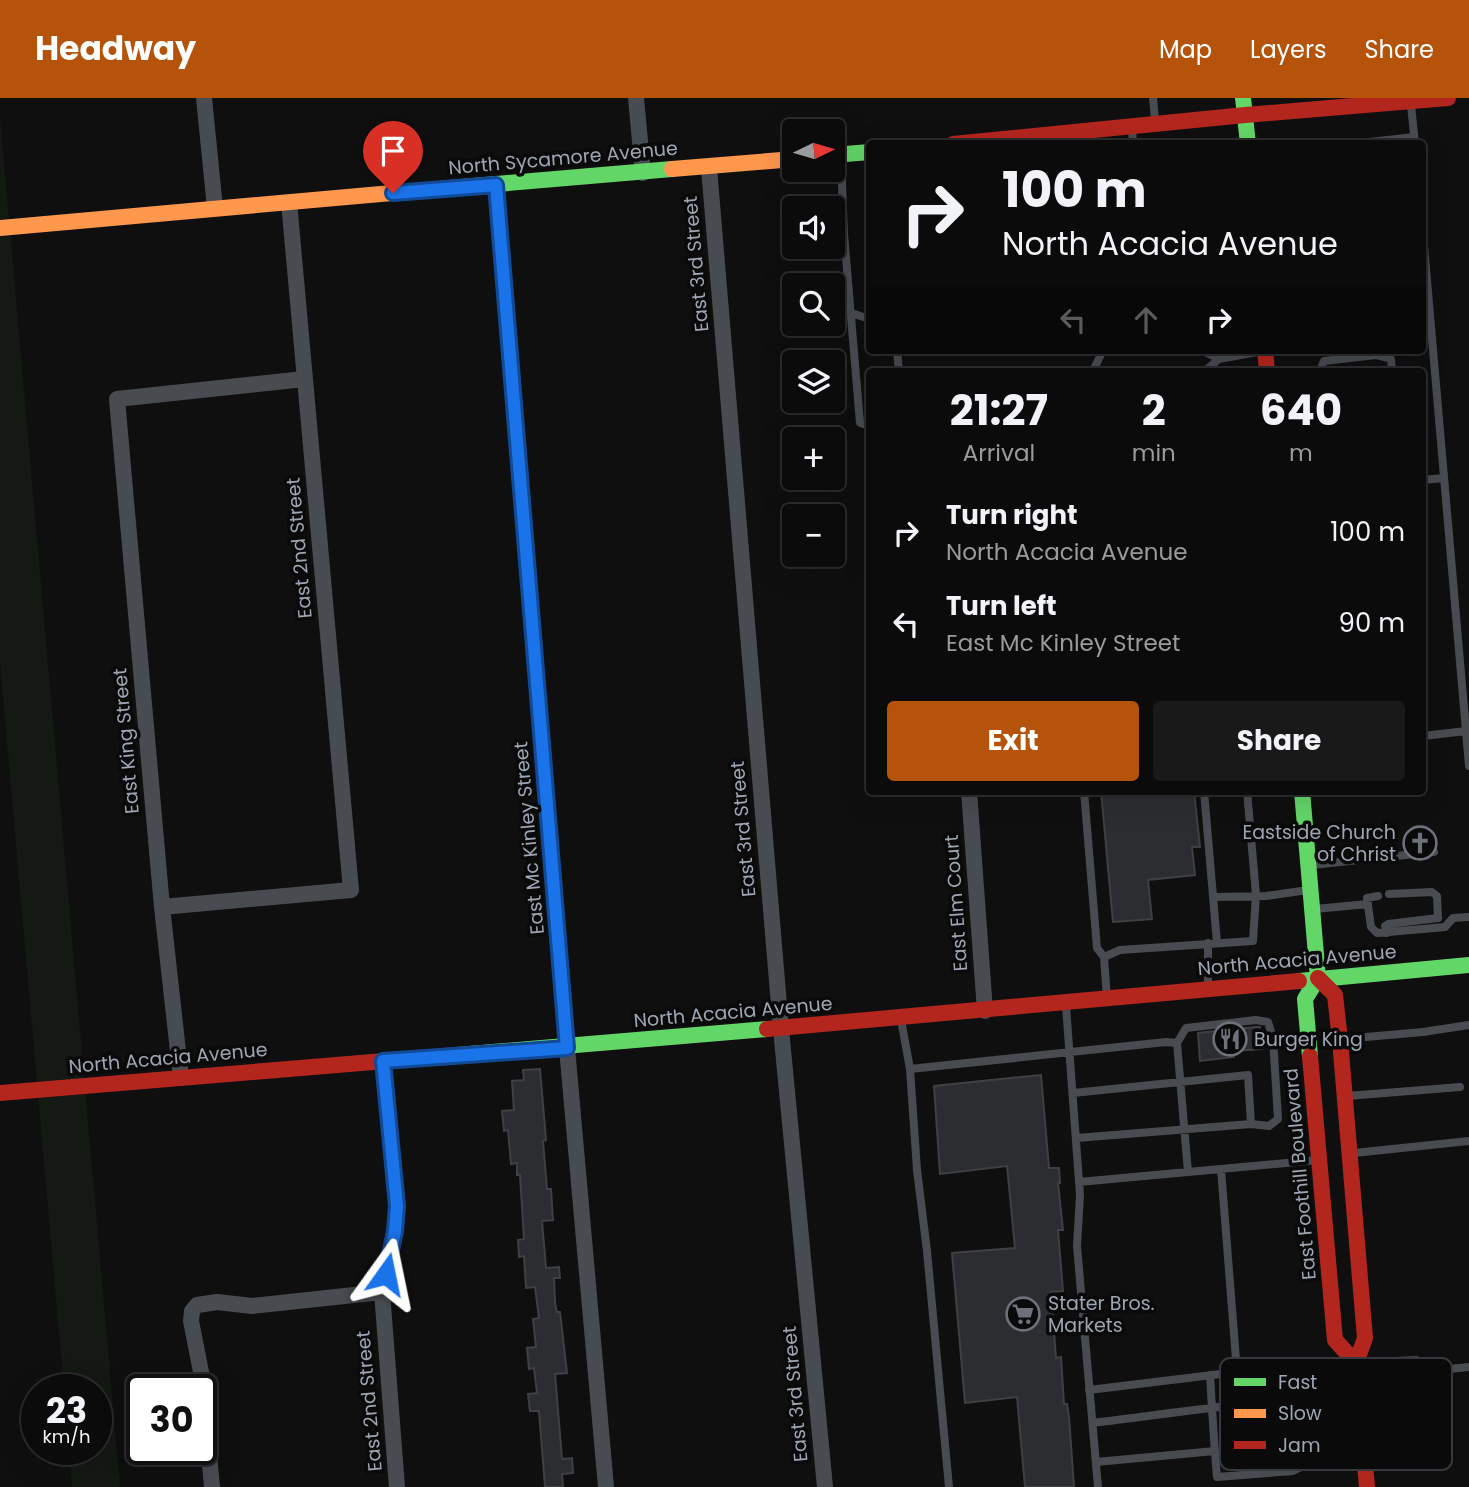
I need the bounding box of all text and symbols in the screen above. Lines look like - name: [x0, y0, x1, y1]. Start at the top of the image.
- text: Headway: [35, 25, 196, 72]
- text: Map: [1159, 33, 1212, 66]
- text: Layers: [1250, 33, 1326, 66]
- text: Share: [1364, 33, 1434, 66]
- north arrow: [782, 119, 845, 182]
- map controls: [782, 119, 845, 567]
- pin: [363, 121, 423, 193]
- icon: arrive: [374, 132, 412, 170]
- street label: North Sycamore Avenue: [447, 135, 679, 181]
- text: 100 m: [1002, 156, 1147, 224]
- icon: right: [887, 168, 978, 259]
- street label: East 3rd Street: [677, 195, 715, 333]
- button: sound: [782, 196, 845, 259]
- text: North Acacia Avenue: [1002, 221, 1338, 266]
- button: search: [782, 273, 845, 336]
- icon: left: [1054, 301, 1092, 339]
- icon: ahead: [1127, 301, 1165, 339]
- icon: right: [1200, 301, 1238, 339]
- button: layers: [782, 350, 845, 413]
- text: 21:27: [950, 381, 1048, 440]
- text: 2: [1142, 381, 1166, 440]
- text: 640: [1260, 381, 1342, 440]
- button: +: [782, 427, 845, 490]
- text: Arrival: [963, 437, 1035, 469]
- text: min: [1132, 437, 1176, 469]
- text: m: [1289, 437, 1313, 469]
- street label: East 2nd Street: [279, 476, 319, 619]
- text: Turn right: [946, 497, 1078, 533]
- button: −: [782, 504, 845, 567]
- icon: right: [887, 514, 925, 552]
- text: 100 m: [1330, 514, 1405, 550]
- text: North Acacia Avenue: [946, 536, 1187, 568]
- text: Turn left: [946, 588, 1057, 624]
- icon: left: [887, 605, 925, 643]
- text: 90 m: [1339, 605, 1405, 641]
- text: East Mc Kinley Street: [946, 627, 1180, 659]
- street label: East King Street: [106, 667, 146, 815]
- button: Exit: [887, 701, 1139, 781]
- button: Share: [1153, 701, 1405, 781]
- street label: East Mc Kinley Street: [507, 740, 551, 936]
- street label: East 3rd Street: [724, 760, 762, 898]
- place label: Eastside Church of Christ: [1243, 819, 1396, 868]
- church icon: Eastside Church of Christ: [1401, 824, 1439, 862]
- street label: East Elm Court: [938, 834, 974, 972]
- street label: North Acacia Avenue: [1196, 938, 1398, 982]
- street label: North Acacia Avenue: [632, 990, 834, 1034]
- restaurant icon: Burger King: [1211, 1020, 1249, 1058]
- place label: Burger King: [1254, 1026, 1363, 1053]
- street label: North Acacia Avenue: [67, 1036, 269, 1080]
- street label: East Foothill Boulevard: [1277, 1067, 1323, 1281]
- position arrow: [349, 1237, 423, 1311]
- place label: Stater Bros. Markets: [1048, 1290, 1155, 1339]
- supermarket icon: Stater Bros. Markets: [1004, 1295, 1042, 1333]
- street label: East 3rd Street: [776, 1325, 814, 1463]
- street label: East 2nd Street: [349, 1329, 389, 1472]
- legend: [1220, 1358, 1452, 1470]
- text: Fast: [1278, 1369, 1317, 1396]
- speed limit sign: 30: [126, 1374, 217, 1465]
- text: 23: [46, 1386, 87, 1435]
- text: Slow: [1278, 1400, 1322, 1427]
- text: km/h: [43, 1424, 90, 1449]
- text: Jam: [1278, 1432, 1320, 1459]

